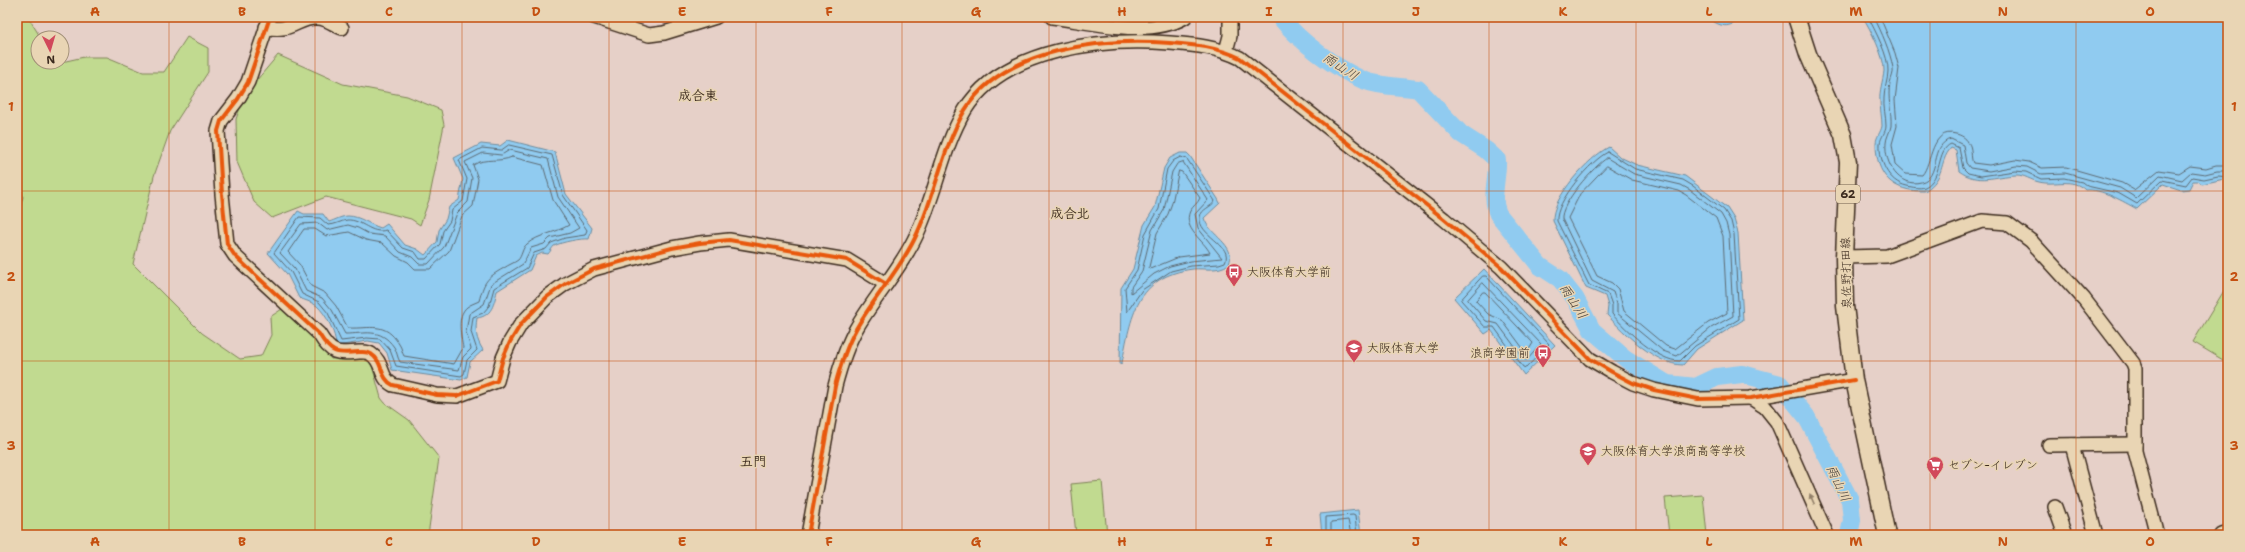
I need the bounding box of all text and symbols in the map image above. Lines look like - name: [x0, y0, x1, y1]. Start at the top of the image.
- text: A: [90, 3, 100, 20]
- text: B: [238, 3, 246, 20]
- text: C: [385, 3, 393, 20]
- text: D: [531, 3, 541, 20]
- text: E: [678, 3, 687, 20]
- text: F: [825, 3, 833, 20]
- text: G: [971, 3, 982, 20]
- text: H: [1117, 3, 1127, 20]
- text: I: [1265, 3, 1273, 20]
- text: J: [1412, 3, 1420, 20]
- text: K: [1559, 3, 1568, 20]
- text: L: [1705, 3, 1713, 20]
- text: M: [1849, 3, 1863, 20]
- text: N: [1998, 3, 2008, 20]
- text: O: [2145, 3, 2155, 20]
- north arrow: [30, 30, 70, 70]
- water label: 雨山川: [1320, 49, 1362, 84]
- text: N: [46, 52, 56, 67]
- district label: 成合東: [678, 87, 718, 104]
- text: 1: [8, 98, 14, 115]
- text: 1: [2231, 98, 2237, 115]
- road number: 62: [1836, 185, 1860, 203]
- district label: 成合北: [1050, 205, 1090, 222]
- street label: 泉佐野打田線: [1837, 237, 1855, 309]
- bus stop icon: 大阪体育大学前: [1224, 262, 1244, 287]
- place label: 大阪体育大学前: [1247, 264, 1331, 280]
- text: 2: [6, 268, 16, 285]
- text: 2: [2229, 268, 2239, 285]
- water label: 雨山川: [1556, 280, 1591, 322]
- school or university icon: 大阪体育大学: [1344, 338, 1364, 363]
- place label: 大阪体育大学: [1367, 340, 1439, 356]
- bus stop icon: 浪商学園前: [1533, 343, 1553, 368]
- place label: 浪商学園前: [1470, 345, 1530, 361]
- text: 3: [6, 437, 16, 454]
- text: 3: [2229, 437, 2239, 454]
- school or university icon: 大阪体育大学浪商高等学校: [1578, 441, 1598, 466]
- place label: 大阪体育大学浪商高等学校: [1601, 443, 1745, 459]
- district label: 五門: [740, 453, 766, 470]
- supermarket icon: セブン-イレブン: [1925, 455, 1945, 480]
- place label: セブン-イレブン: [1948, 457, 2038, 473]
- water label: 雨山川: [1823, 462, 1854, 504]
- one-way arrow: [1808, 493, 1814, 505]
- text: A: [90, 533, 100, 550]
- text: B: [238, 533, 246, 550]
- text: C: [385, 533, 393, 550]
- text: D: [531, 533, 541, 550]
- text: E: [678, 533, 687, 550]
- text: F: [825, 533, 833, 550]
- text: G: [971, 533, 982, 550]
- text: H: [1117, 533, 1127, 550]
- text: I: [1265, 533, 1273, 550]
- text: J: [1412, 533, 1420, 550]
- text: K: [1559, 533, 1568, 550]
- text: L: [1705, 533, 1713, 550]
- text: M: [1849, 533, 1863, 550]
- text: N: [1998, 533, 2008, 550]
- text: O: [2145, 533, 2155, 550]

